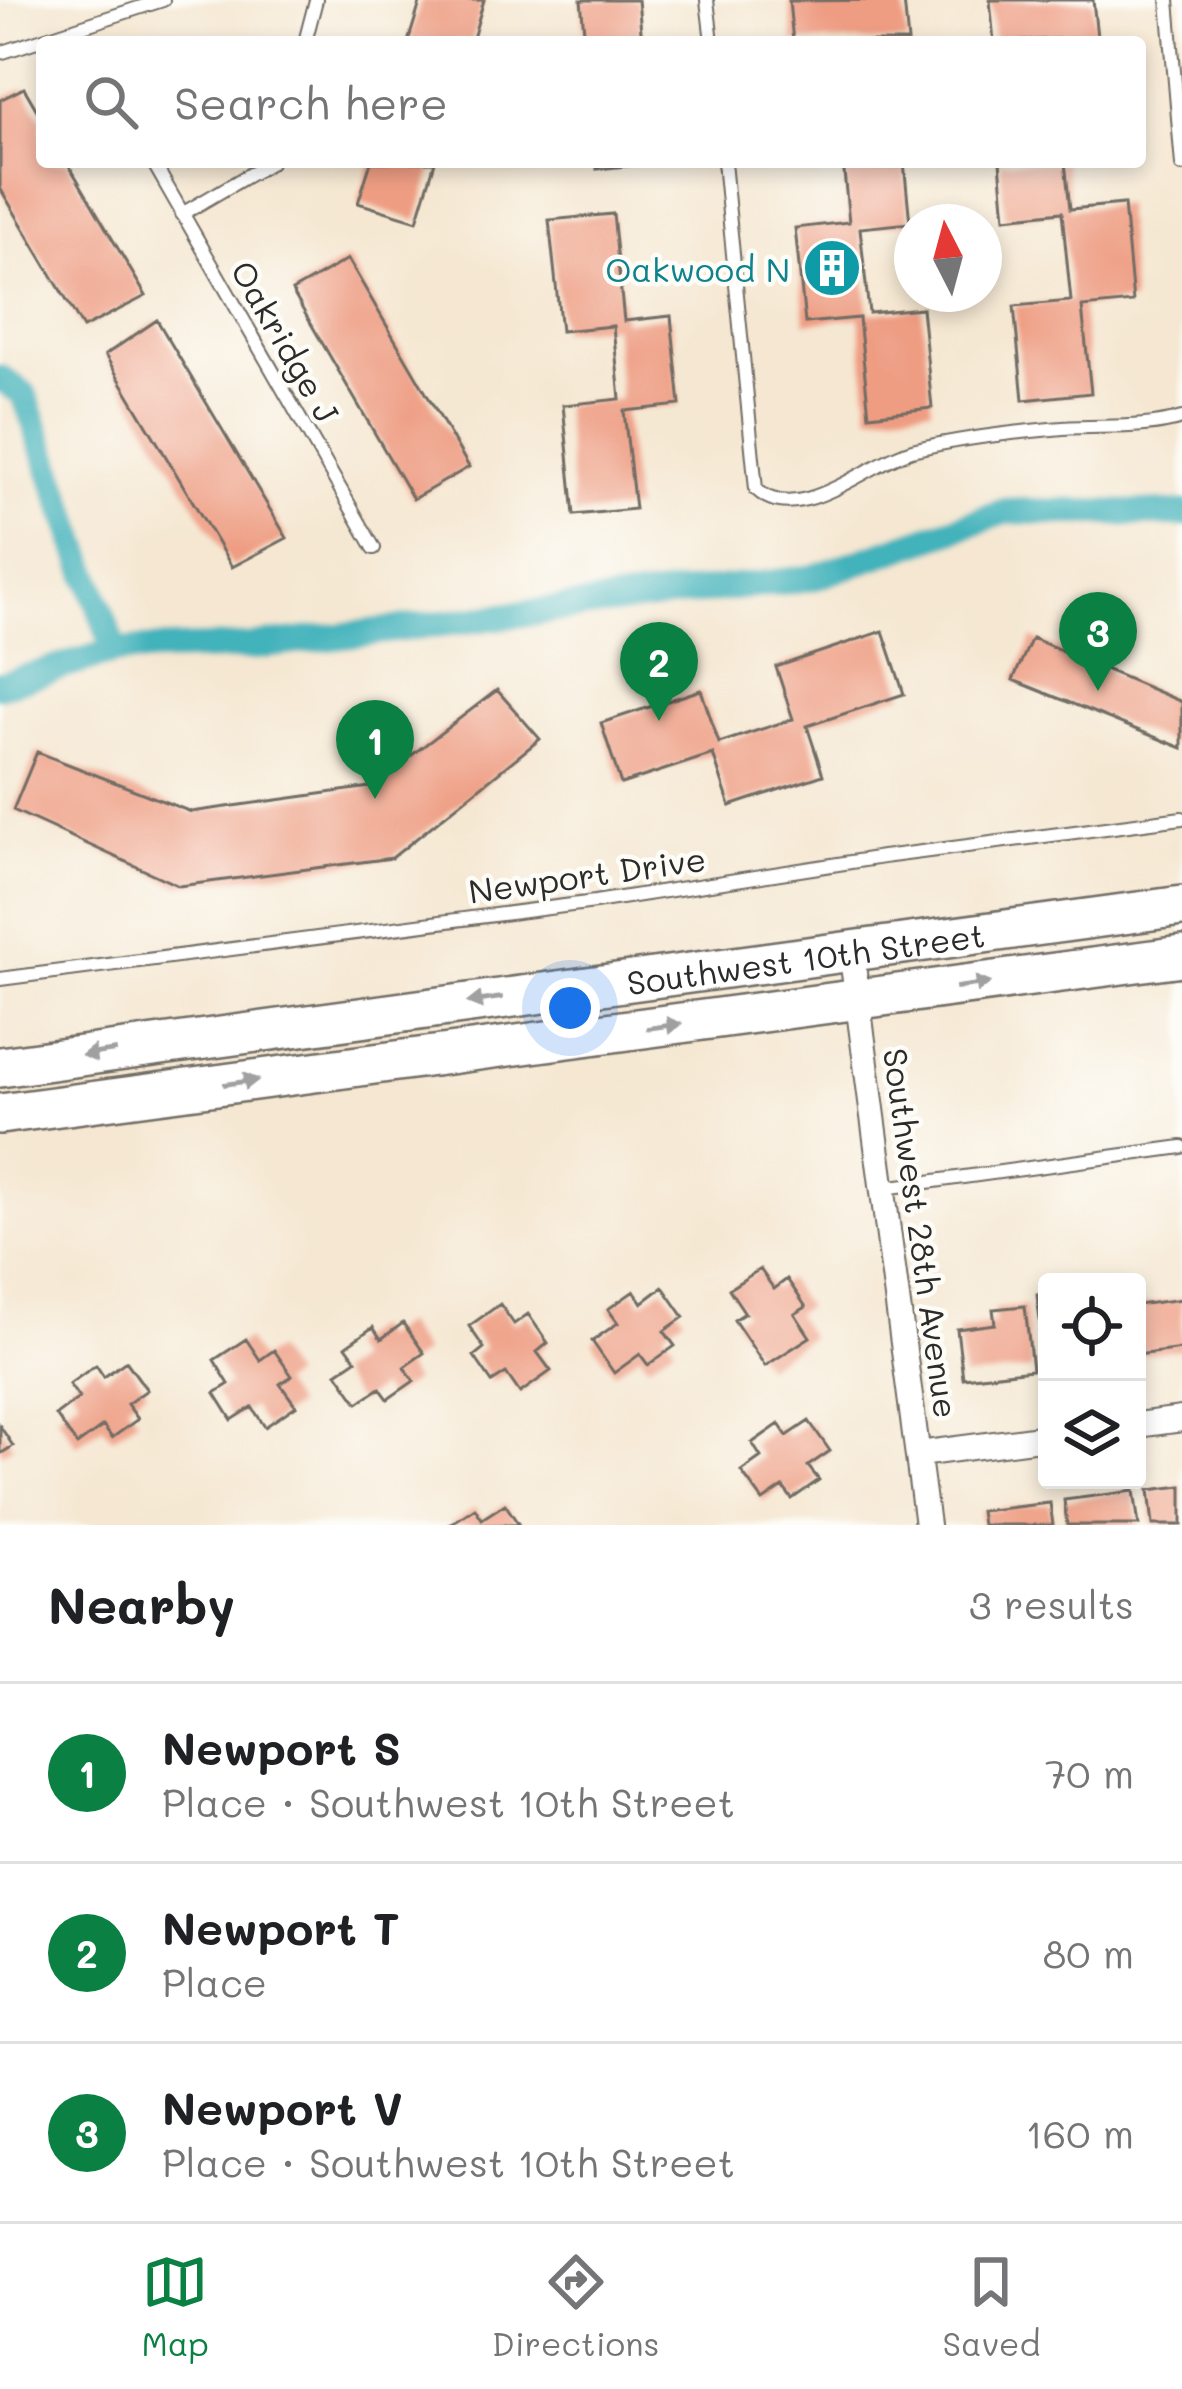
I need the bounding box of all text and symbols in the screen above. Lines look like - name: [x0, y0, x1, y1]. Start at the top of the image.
- search box: [36, 36, 1146, 168]
- icon: search: [78, 69, 144, 135]
- text: Search here: [174, 73, 448, 131]
- north arrow: [894, 204, 1002, 312]
- building icon: Oakwood N: [801, 237, 863, 299]
- place label: Oakwood N: [605, 247, 790, 290]
- street label: Oakridge J: [222, 252, 350, 430]
- pin: 3: [1059, 592, 1137, 691]
- pin: 2: [620, 622, 698, 721]
- pin: 1: [336, 700, 414, 799]
- street label: Newport Drive: [466, 836, 708, 912]
- street label: Southwest 10th Street: [624, 912, 987, 1003]
- one-way arrow: [954, 975, 992, 994]
- your location: [540, 978, 600, 1038]
- one-way arrow: [466, 991, 504, 1010]
- one-way arrow: [646, 1016, 683, 1035]
- one-way arrow: [80, 1044, 117, 1063]
- street label: Southwest 28th Avenue: [875, 1045, 969, 1421]
- one-way arrow: [223, 1073, 260, 1092]
- map controls: [1038, 1273, 1146, 1489]
- button: locate: [1038, 1273, 1146, 1381]
- button: layers: [1038, 1381, 1146, 1489]
- text: Nearby: [48, 1570, 235, 1637]
- text: 3 results: [969, 1578, 1134, 1629]
- text: Newport S: [162, 1718, 401, 1776]
- text: 1: [78, 1747, 96, 1798]
- text: 70 m: [1045, 1747, 1134, 1798]
- text: Place · Southwest 10th Street: [162, 1776, 735, 1827]
- text: Newport T: [162, 1898, 400, 1956]
- text: 2: [76, 1927, 98, 1978]
- text: 80 m: [1043, 1927, 1134, 1978]
- text: Place: [162, 1956, 267, 2007]
- text: Newport V: [162, 2078, 403, 2136]
- text: 3: [75, 2107, 99, 2158]
- text: 160 m: [1025, 2107, 1134, 2158]
- text: Place · Southwest 10th Street: [162, 2136, 735, 2187]
- tab: Map: [142, 2249, 209, 2364]
- tab: Directions: [492, 2249, 659, 2364]
- tab: Saved: [943, 2249, 1040, 2364]

